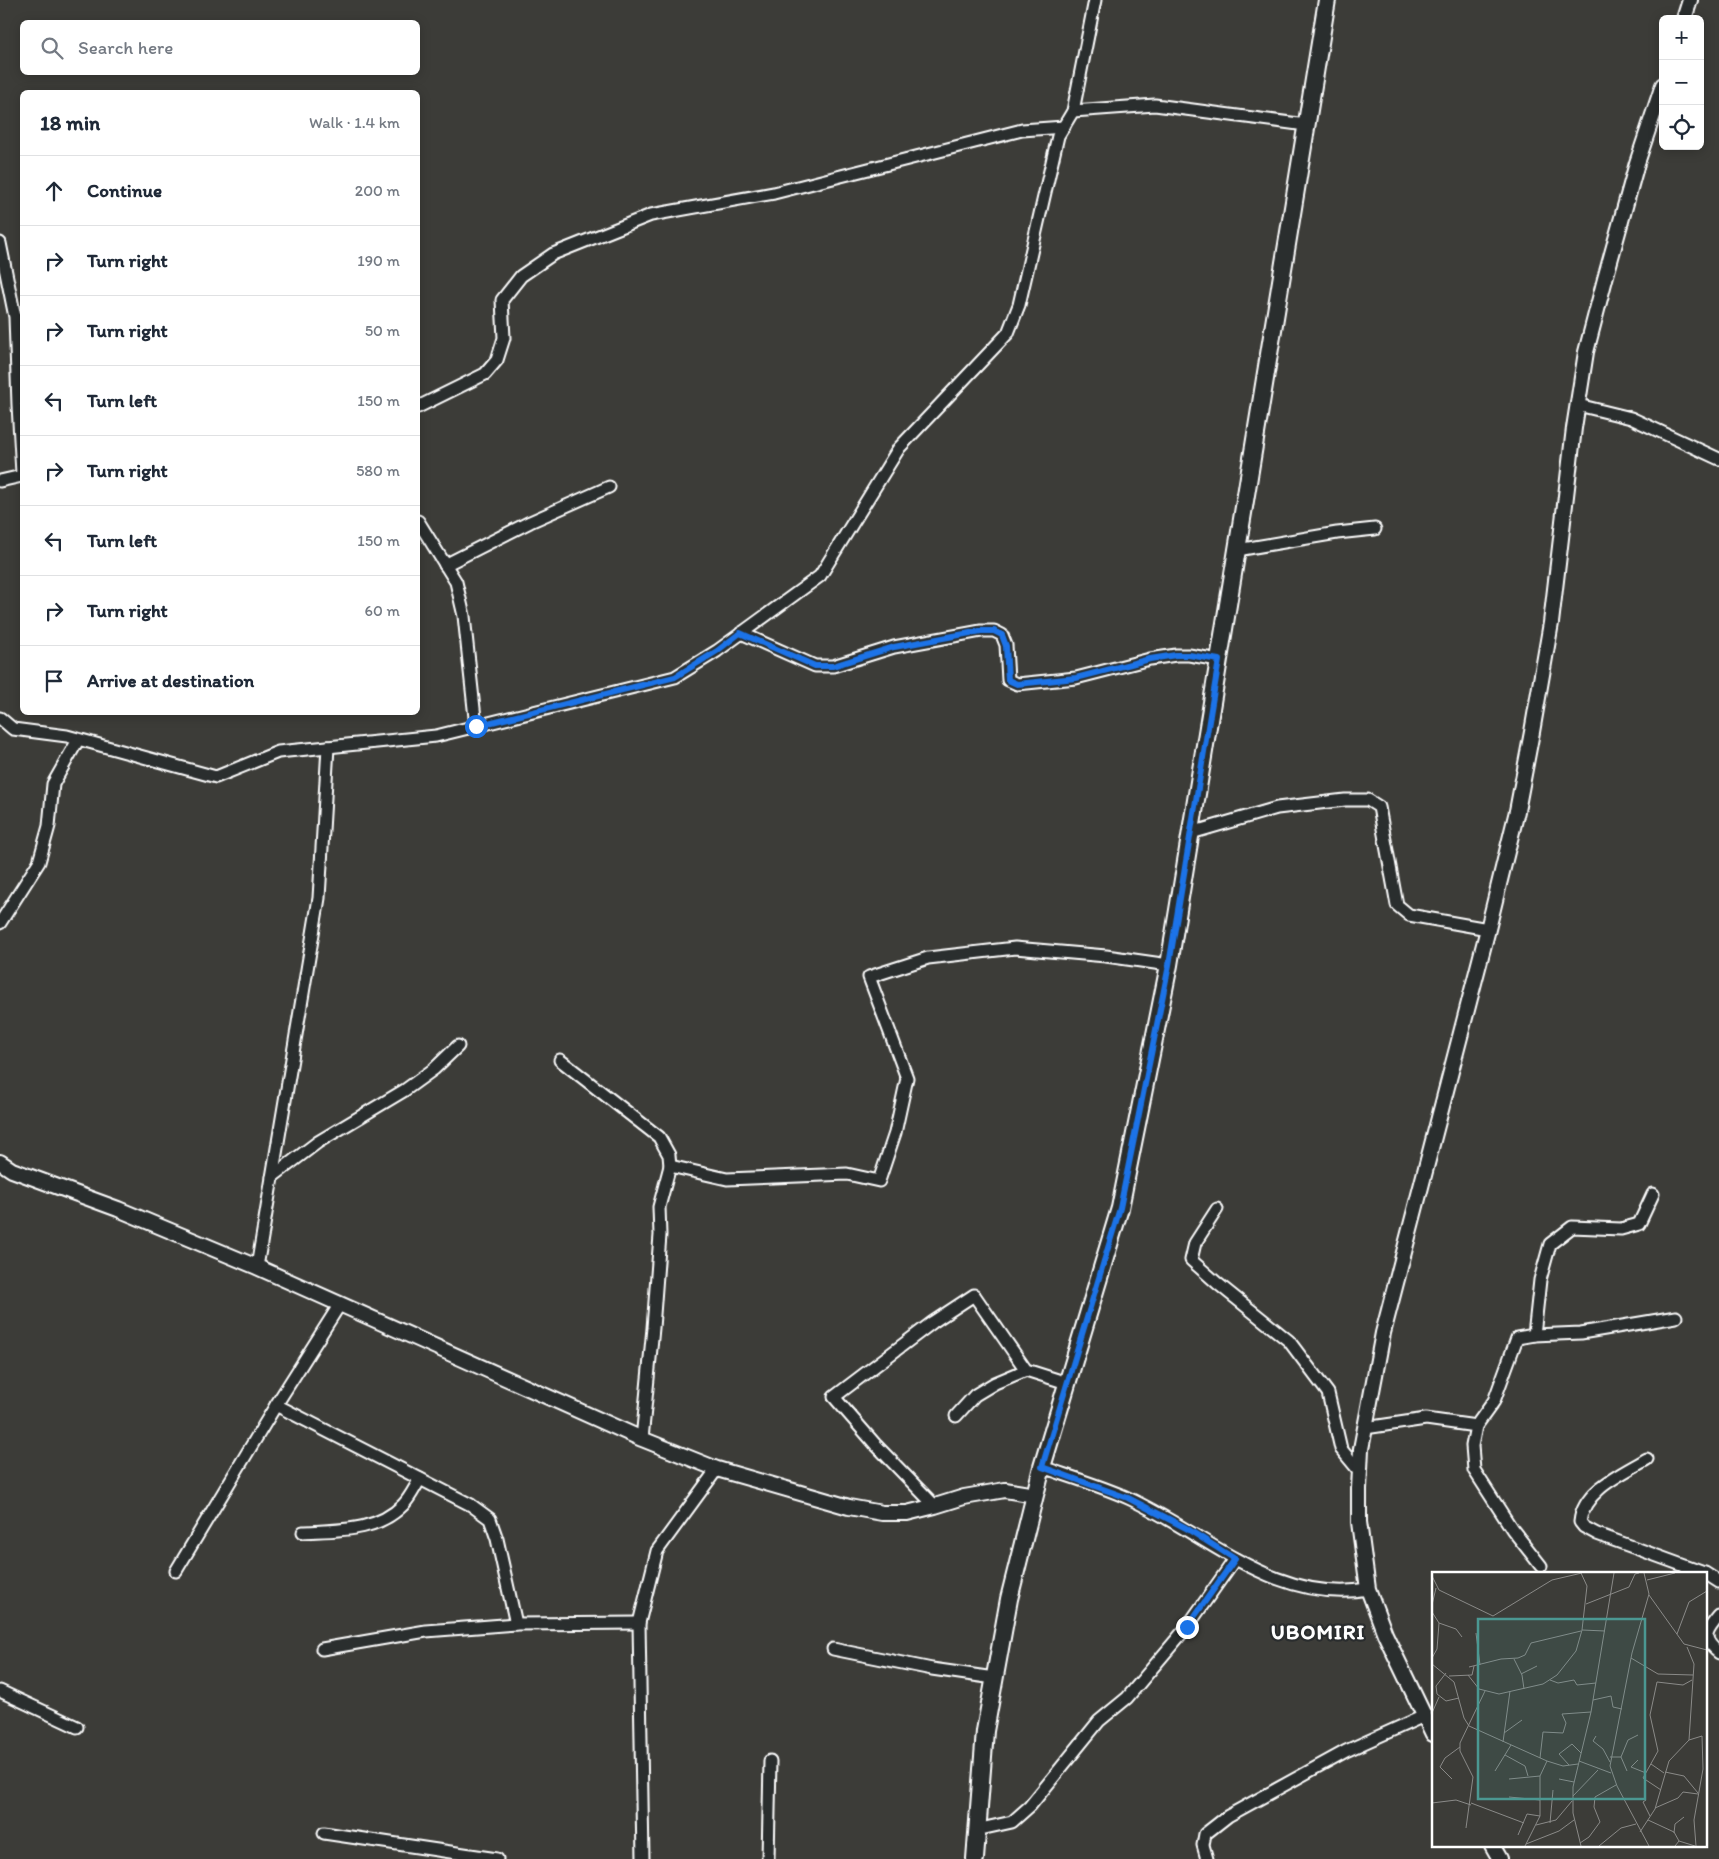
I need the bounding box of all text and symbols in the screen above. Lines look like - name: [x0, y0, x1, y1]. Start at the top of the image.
- map controls: [1659, 15, 1704, 150]
- button: +: [1659, 15, 1704, 60]
- search box: [20, 20, 420, 75]
- icon: search: [38, 34, 66, 62]
- text: Search here: [78, 36, 173, 59]
- button: −: [1659, 60, 1704, 105]
- button: locate: [1659, 105, 1704, 150]
- text: 18 min: [40, 110, 100, 135]
- text: Walk · 1.4 km: [309, 113, 400, 132]
- icon: ahead: [40, 177, 68, 205]
- text: Continue: [87, 179, 162, 202]
- text: 200 m: [355, 181, 400, 200]
- icon: right: [40, 247, 68, 275]
- text: Turn right: [87, 249, 168, 272]
- text: 190 m: [357, 251, 400, 270]
- icon: right: [40, 317, 68, 345]
- text: Turn right: [87, 319, 168, 342]
- text: 50 m: [365, 321, 400, 340]
- icon: left: [40, 387, 68, 415]
- text: Turn left: [87, 389, 157, 412]
- text: 150 m: [357, 391, 400, 410]
- icon: right: [40, 457, 68, 485]
- text: Turn right: [87, 459, 168, 482]
- text: 580 m: [356, 461, 400, 480]
- icon: left: [40, 527, 68, 555]
- text: Turn left: [87, 529, 157, 552]
- text: 150 m: [357, 531, 400, 550]
- icon: right: [40, 597, 68, 625]
- text: Turn right: [87, 599, 168, 622]
- text: 60 m: [365, 601, 400, 620]
- icon: arrive: [40, 667, 68, 695]
- text: Arrive at destination: [87, 669, 254, 692]
- route start: [465, 715, 488, 738]
- inset map: [1432, 1572, 1706, 1846]
- route end: [1176, 1616, 1199, 1639]
- district label: UBOMIRI: [1271, 1619, 1365, 1644]

